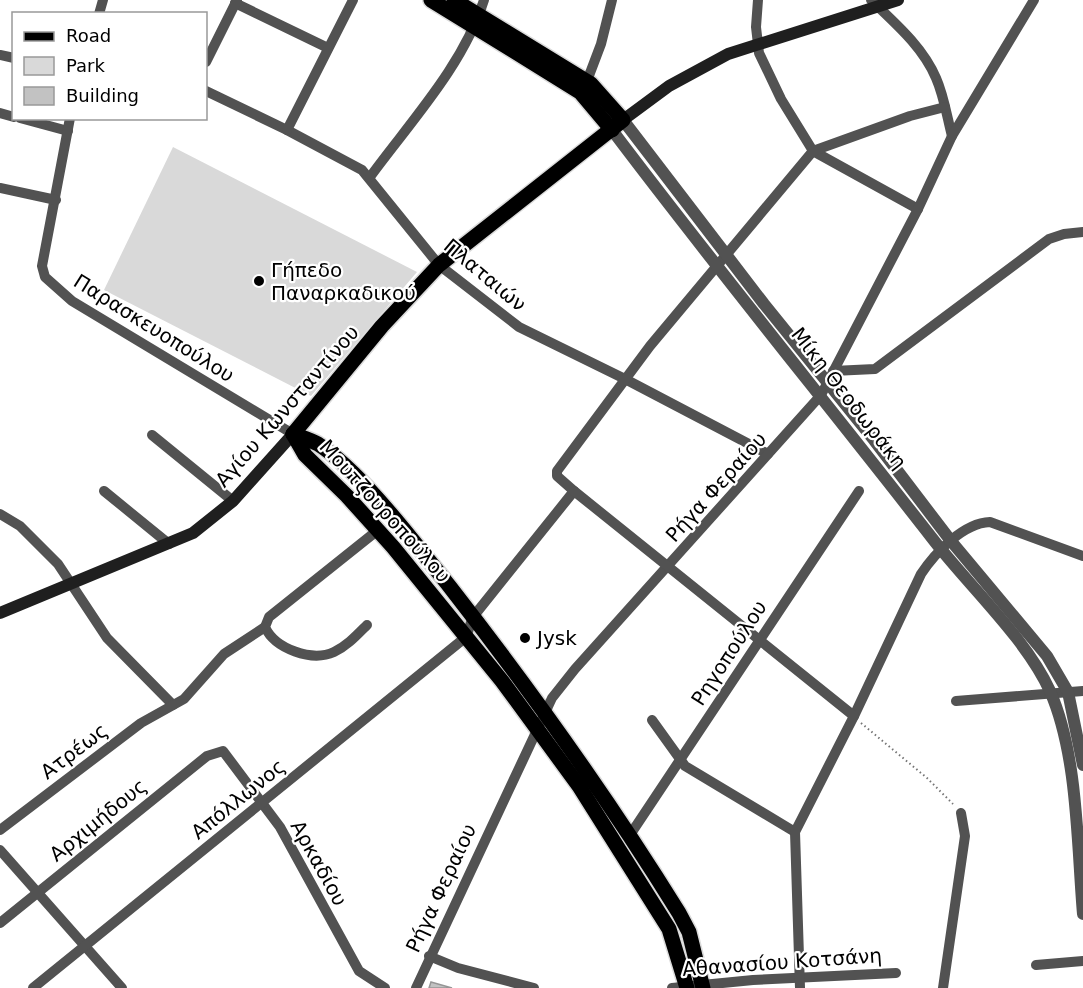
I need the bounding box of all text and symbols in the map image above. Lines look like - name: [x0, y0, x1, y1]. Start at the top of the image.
- legend: [12, 12, 207, 120]
- text: Road: [66, 25, 111, 46]
- text: Park: [66, 55, 105, 76]
- text: Building: [66, 85, 139, 106]
- street label: Πλαταιών: [439, 234, 531, 316]
- place label: Γήπεδο Παναρκαδικού: [271, 258, 416, 305]
- street label: Παρασκευοπούλου: [69, 269, 239, 387]
- marker: Γήπεδο Παναρκαδικού: [252, 274, 266, 288]
- street label: Αγίου Κωνσταντίνου: [210, 320, 364, 492]
- street label: Μίκη Θεοδωράκη: [786, 322, 912, 474]
- street label: Ρήγα Φεραίου: [661, 427, 771, 547]
- street label: Μουτζουροπούλου: [314, 435, 456, 587]
- street label: Ρηγοπούλου: [686, 596, 772, 710]
- place label: Jysk: [535, 626, 577, 650]
- marker: Jysk: [518, 631, 532, 645]
- street label: Ατρέως: [36, 718, 112, 784]
- street label: Απόλλωνος: [186, 754, 290, 844]
- street label: Αρχιμήδους: [45, 774, 151, 866]
- street label: Αρκαδίου: [286, 816, 352, 910]
- street label: Ρήγα Φεραίου: [401, 820, 481, 956]
- street label: Αθανασίου Κοτσάνη: [681, 943, 883, 981]

